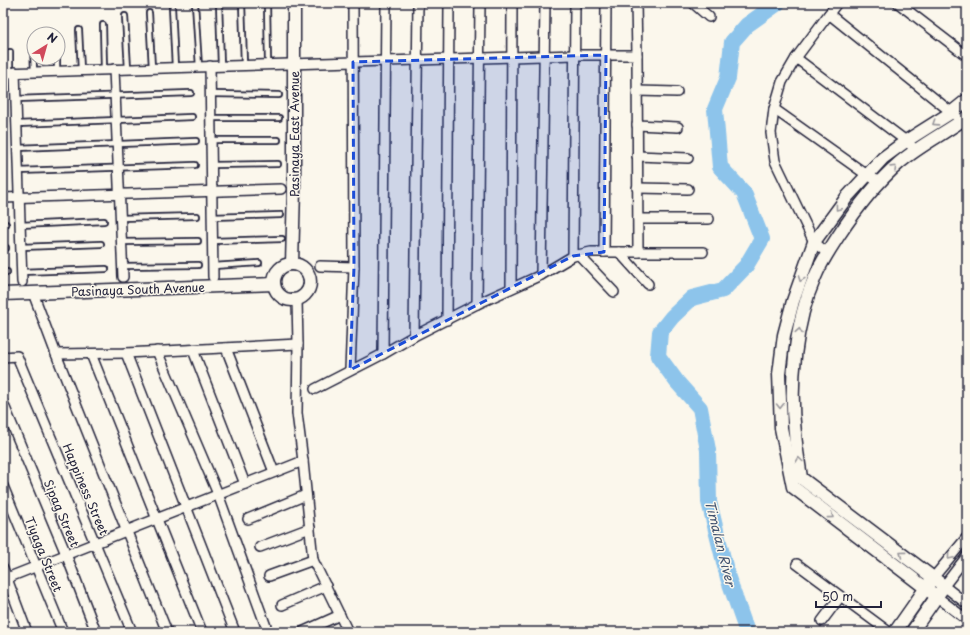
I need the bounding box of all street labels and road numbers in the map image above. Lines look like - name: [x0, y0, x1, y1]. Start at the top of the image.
- street label: Pasinaya East Avenue: [285, 71, 303, 197]
- street label: Pasinaya South Avenue: [71, 278, 206, 300]
- street label: Happiness Street: [58, 440, 114, 538]
- street label: Sipag Street: [40, 477, 84, 550]
- street label: Tiyaga Street: [21, 514, 67, 594]

